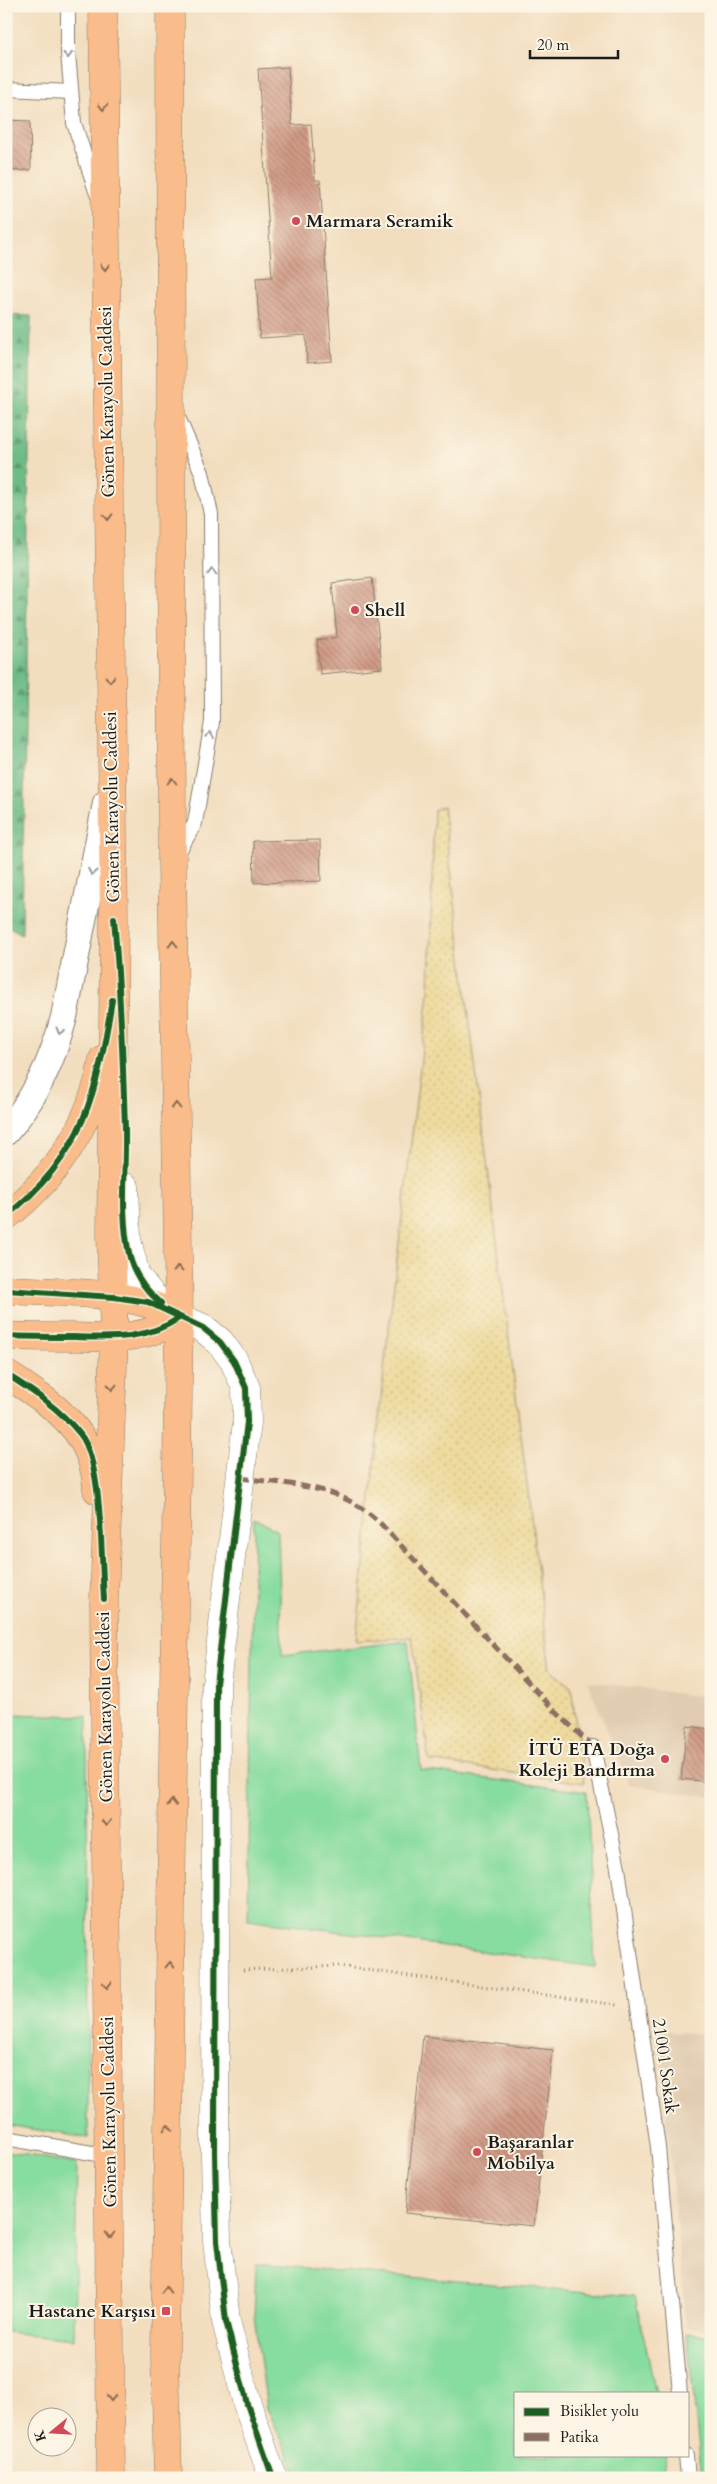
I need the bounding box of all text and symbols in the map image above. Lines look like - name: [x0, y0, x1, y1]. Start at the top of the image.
- scale bar: [530, 28, 617, 60]
- text: 20 m: [537, 35, 569, 55]
- one-way arrow: [63, 51, 74, 59]
- one-way arrow: [98, 104, 109, 112]
- place label: Marmara Seramik: [306, 209, 454, 234]
- marker: Marmara Seramik: [290, 215, 302, 227]
- one-way arrow: [100, 263, 110, 271]
- street label: Gönen Karayolu Caddesi: [93, 306, 121, 498]
- one-way arrow: [103, 513, 113, 521]
- one-way arrow: [206, 568, 217, 576]
- place label: Shell: [365, 598, 405, 623]
- marker: Shell: [349, 604, 361, 616]
- one-way arrow: [105, 675, 116, 683]
- street label: Gönen Karayolu Caddesi: [98, 711, 126, 903]
- one-way arrow: [205, 730, 215, 739]
- one-way arrow: [167, 777, 177, 785]
- one-way arrow: [88, 867, 98, 876]
- one-way arrow: [168, 940, 179, 948]
- one-way arrow: [56, 1027, 66, 1035]
- one-way arrow: [171, 1102, 181, 1110]
- one-way arrow: [173, 1265, 183, 1272]
- one-way arrow: [107, 1384, 117, 1391]
- street label: Gönen Karayolu Caddesi: [91, 1611, 119, 1803]
- place label: İTÜ ETA Doğa Koleji Bandırma: [519, 1737, 655, 1783]
- marker: İTÜ ETA Doğa Koleji Bandırma: [659, 1753, 671, 1765]
- one-way arrow: [167, 1798, 177, 1806]
- one-way arrow: [101, 1820, 111, 1827]
- one-way arrow: [165, 1961, 175, 1968]
- one-way arrow: [102, 1982, 113, 1990]
- street label: Gönen Karayolu Caddesi: [95, 2016, 123, 2208]
- street label: 21001 Sokak: [646, 2016, 684, 2116]
- one-way arrow: [163, 2123, 173, 2131]
- place label: Başaranlar Mobilya: [487, 2130, 574, 2176]
- marker: Başaranlar Mobilya: [471, 2146, 483, 2158]
- one-way arrow: [105, 2232, 115, 2240]
- one-way arrow: [161, 2286, 171, 2294]
- place label: Hastane Karşısı: [28, 2299, 156, 2324]
- marker: Hastane Karşısı: [160, 2305, 172, 2317]
- legend: [514, 2392, 690, 2456]
- one-way arrow: [106, 2394, 116, 2402]
- text: Bisiklet yolu: [560, 2401, 639, 2421]
- north arrow: [28, 2406, 78, 2456]
- text: K: [29, 2427, 51, 2444]
- text: Patika: [560, 2427, 599, 2447]

